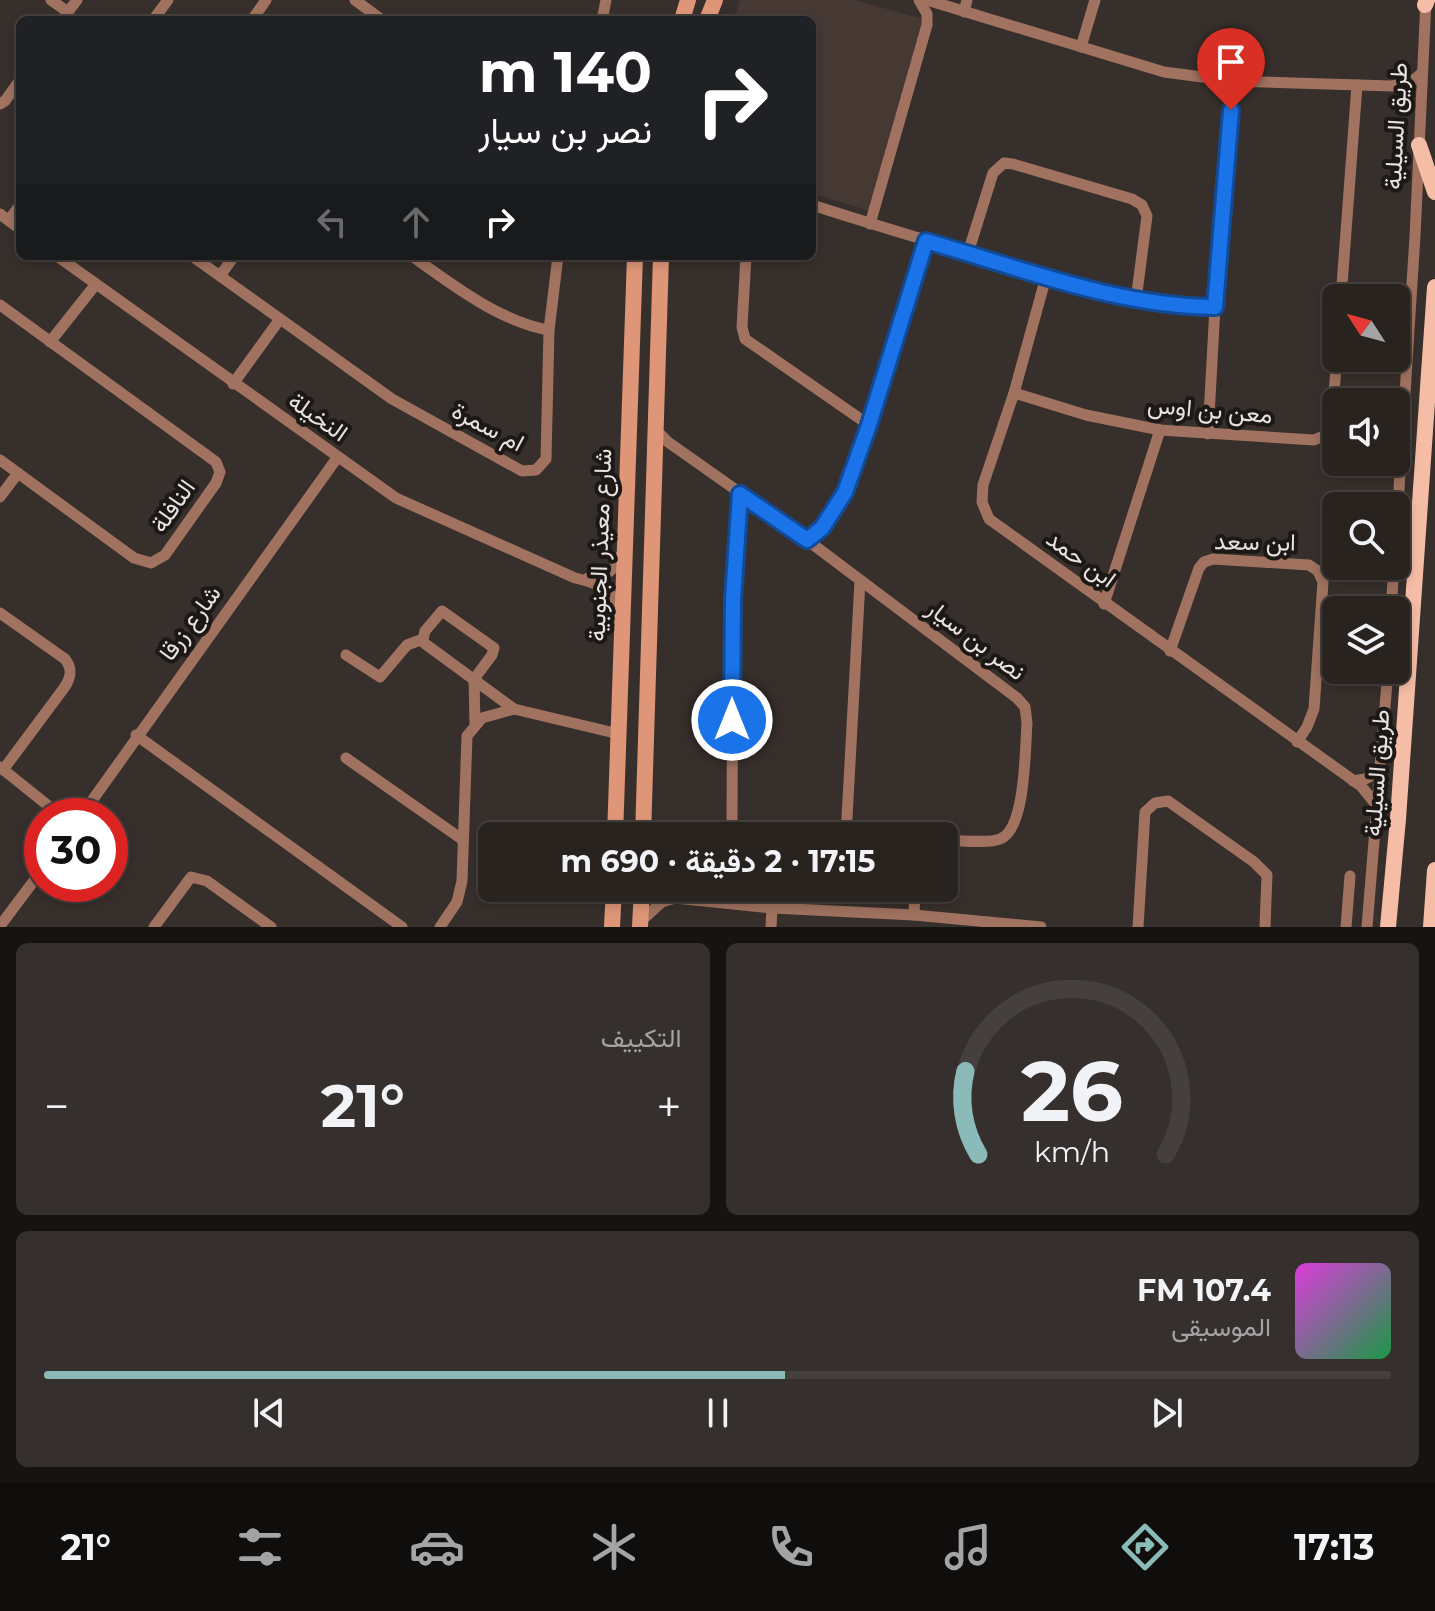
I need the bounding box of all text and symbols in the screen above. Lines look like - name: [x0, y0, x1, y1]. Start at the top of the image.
- pin: [1197, 28, 1265, 110]
- text: 140 m: [479, 38, 652, 106]
- icon: arrive: [1209, 40, 1253, 84]
- icon: right: [680, 48, 784, 152]
- street label: طريق السيلية: [1378, 62, 1414, 190]
- text: نصر بن سيار: [478, 108, 652, 152]
- icon: left: [310, 200, 354, 244]
- icon: ahead: [394, 200, 438, 244]
- icon: right: [478, 200, 522, 244]
- north arrow: [1322, 284, 1410, 372]
- map controls: [1322, 284, 1410, 684]
- street label: النخيلة: [283, 386, 354, 447]
- button: sound: [1322, 388, 1410, 476]
- street label: معن بن اوس: [1146, 390, 1274, 430]
- street label: ام سمرة: [446, 396, 529, 459]
- street label: شارع معيذر الجنوبية: [582, 448, 619, 642]
- street label: النافلة: [144, 474, 201, 538]
- button: search: [1322, 492, 1410, 580]
- street label: ابن حمد: [1041, 524, 1122, 593]
- street label: ابن سعد: [1214, 526, 1296, 557]
- street label: شارع زرقا: [153, 579, 228, 667]
- street label: نصر بن سيار: [920, 593, 1031, 687]
- button: layers: [1322, 596, 1410, 684]
- position arrow: [690, 678, 774, 762]
- street label: طريق السيلية: [1358, 708, 1396, 838]
- speed limit sign: 30: [24, 798, 128, 902]
- text: 17:15 · 2 دقيقة · 690 m: [561, 843, 875, 880]
- text: التكييف: [601, 1022, 682, 1054]
- text: 26: [1021, 1040, 1123, 1142]
- text: 21°: [321, 1069, 405, 1142]
- text: −: [44, 1079, 69, 1133]
- text: +: [656, 1079, 682, 1133]
- text: km/h: [1034, 1134, 1110, 1169]
- text: 107.4 FM: [1137, 1272, 1271, 1309]
- text: الموسيقى: [1171, 1311, 1271, 1343]
- icon: previous: [247, 1391, 291, 1435]
- icon: pause: [696, 1391, 740, 1435]
- icon: next: [1145, 1391, 1189, 1435]
- icon: filters: [232, 1519, 288, 1575]
- icon: car: [409, 1519, 465, 1575]
- icon: climate: [586, 1519, 642, 1575]
- icon: phone: [763, 1519, 819, 1575]
- icon: music: [940, 1519, 996, 1575]
- icon: directions: [1117, 1519, 1173, 1575]
- text: 21°: [61, 1525, 111, 1569]
- text: 17:13: [1294, 1525, 1375, 1569]

